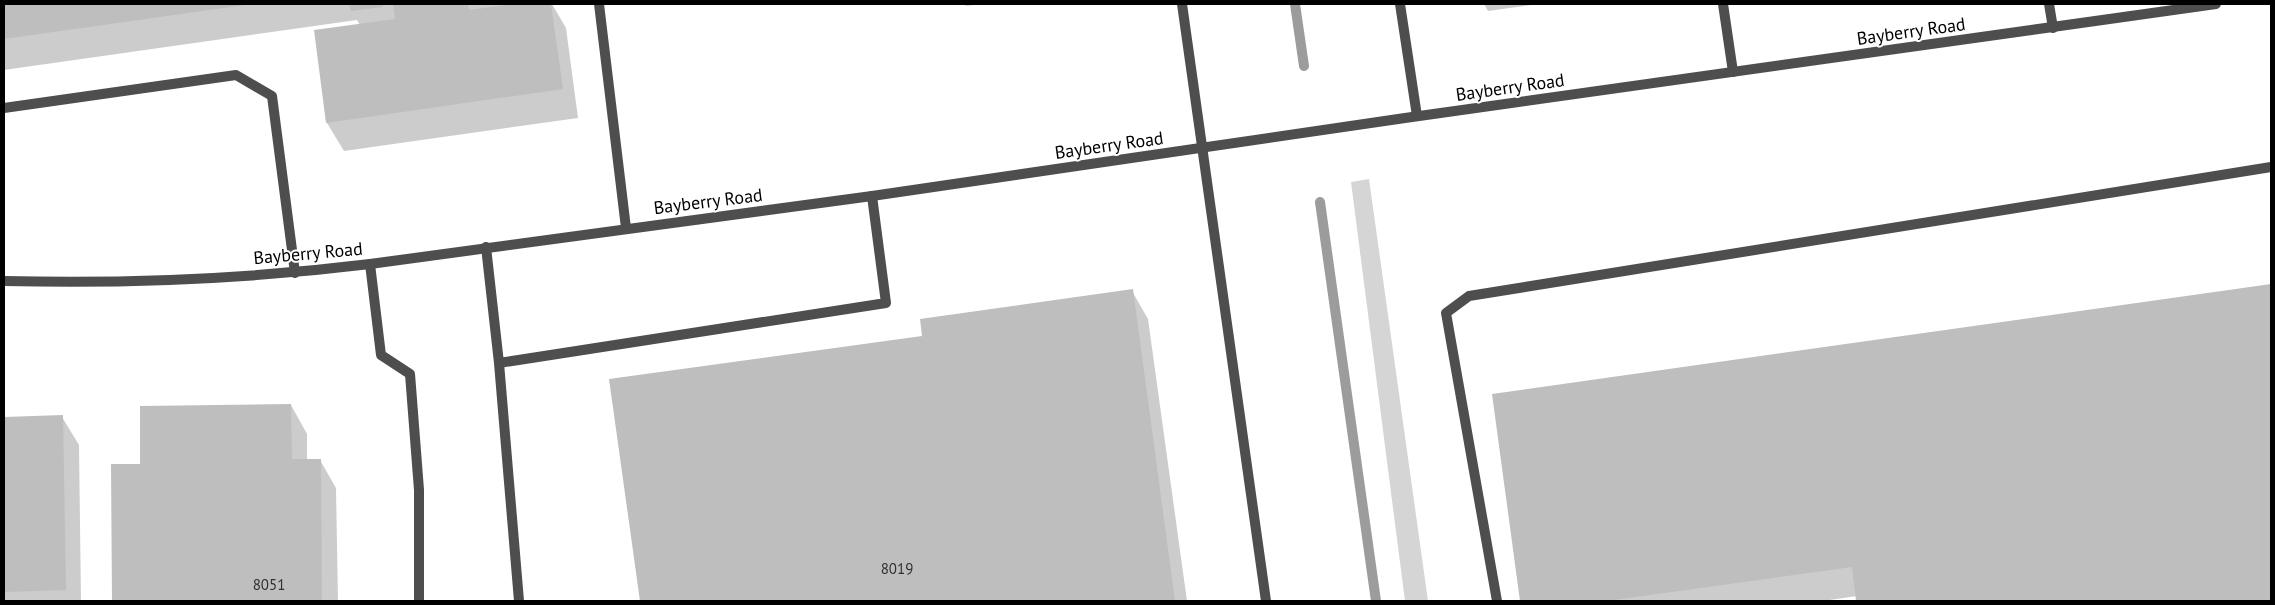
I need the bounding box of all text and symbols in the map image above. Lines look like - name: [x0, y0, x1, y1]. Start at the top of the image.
- street label: Bayberry Road: [1855, 12, 1967, 50]
- street label: Bayberry Road: [1454, 68, 1566, 106]
- street label: Bayberry Road: [1053, 126, 1165, 164]
- street label: Bayberry Road: [652, 183, 764, 219]
- street label: Bayberry Road: [252, 237, 364, 269]
- house number: 8019: [881, 559, 913, 578]
- house number: 8051: [253, 575, 285, 594]

